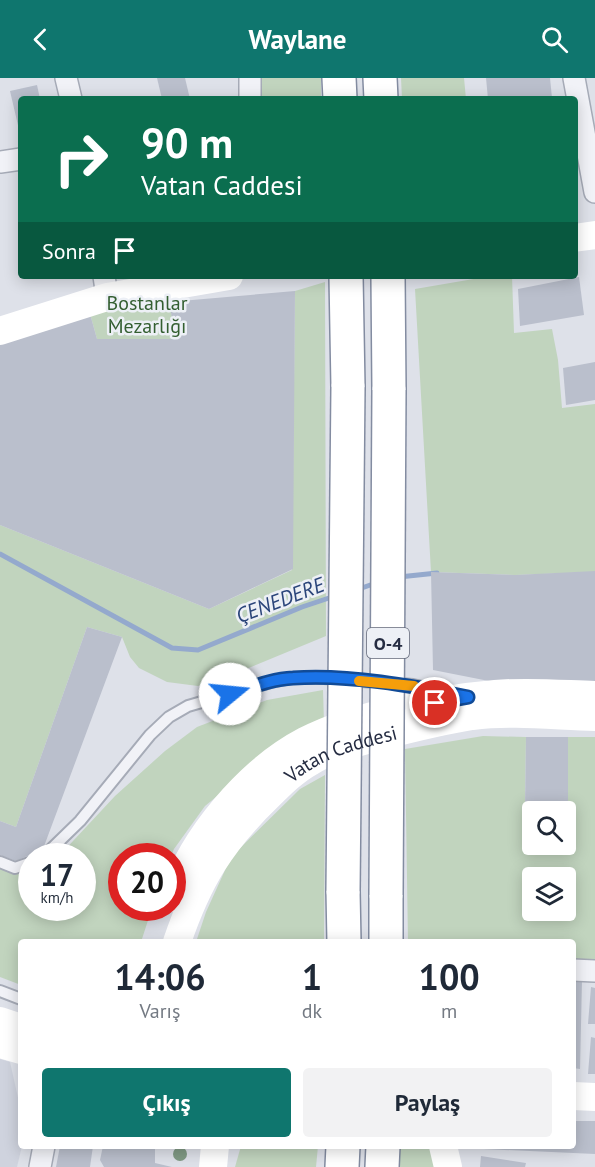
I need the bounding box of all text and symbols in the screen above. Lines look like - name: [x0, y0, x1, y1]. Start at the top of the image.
- text: Waylane: [248, 22, 347, 56]
- icon: back: [24, 23, 57, 56]
- icon: search: [538, 23, 571, 56]
- text: 90 m: [141, 115, 233, 170]
- icon: right: [42, 120, 120, 198]
- text: Vatan Caddesi: [141, 168, 303, 202]
- icon: arrive: [108, 234, 141, 267]
- text: Sonra: [42, 237, 96, 265]
- park label: Bostanlar Mezarlığı: [106, 290, 188, 339]
- water label: ÇENEDERE: [232, 570, 329, 629]
- road number: O-4: [367, 628, 409, 658]
- position arrow: [198, 662, 262, 726]
- pin: [409, 677, 460, 728]
- icon: arrive: [418, 686, 451, 719]
- street label: Vatan Caddesi: [278, 720, 400, 789]
- map controls: [522, 801, 576, 921]
- button: search: [522, 801, 576, 855]
- speed limit sign: 20: [108, 843, 186, 921]
- text: 17: [40, 855, 74, 894]
- button: layers: [522, 867, 576, 921]
- text: km/h: [41, 888, 73, 907]
- text: 14:06: [114, 953, 206, 1000]
- text: 1: [302, 953, 322, 1000]
- text: 100: [418, 953, 480, 1000]
- text: Varış: [139, 998, 180, 1024]
- text: dk: [302, 998, 322, 1024]
- text: m: [441, 998, 457, 1024]
- button: Çıkış: [42, 1068, 291, 1137]
- button: Paylaş: [303, 1068, 552, 1137]

